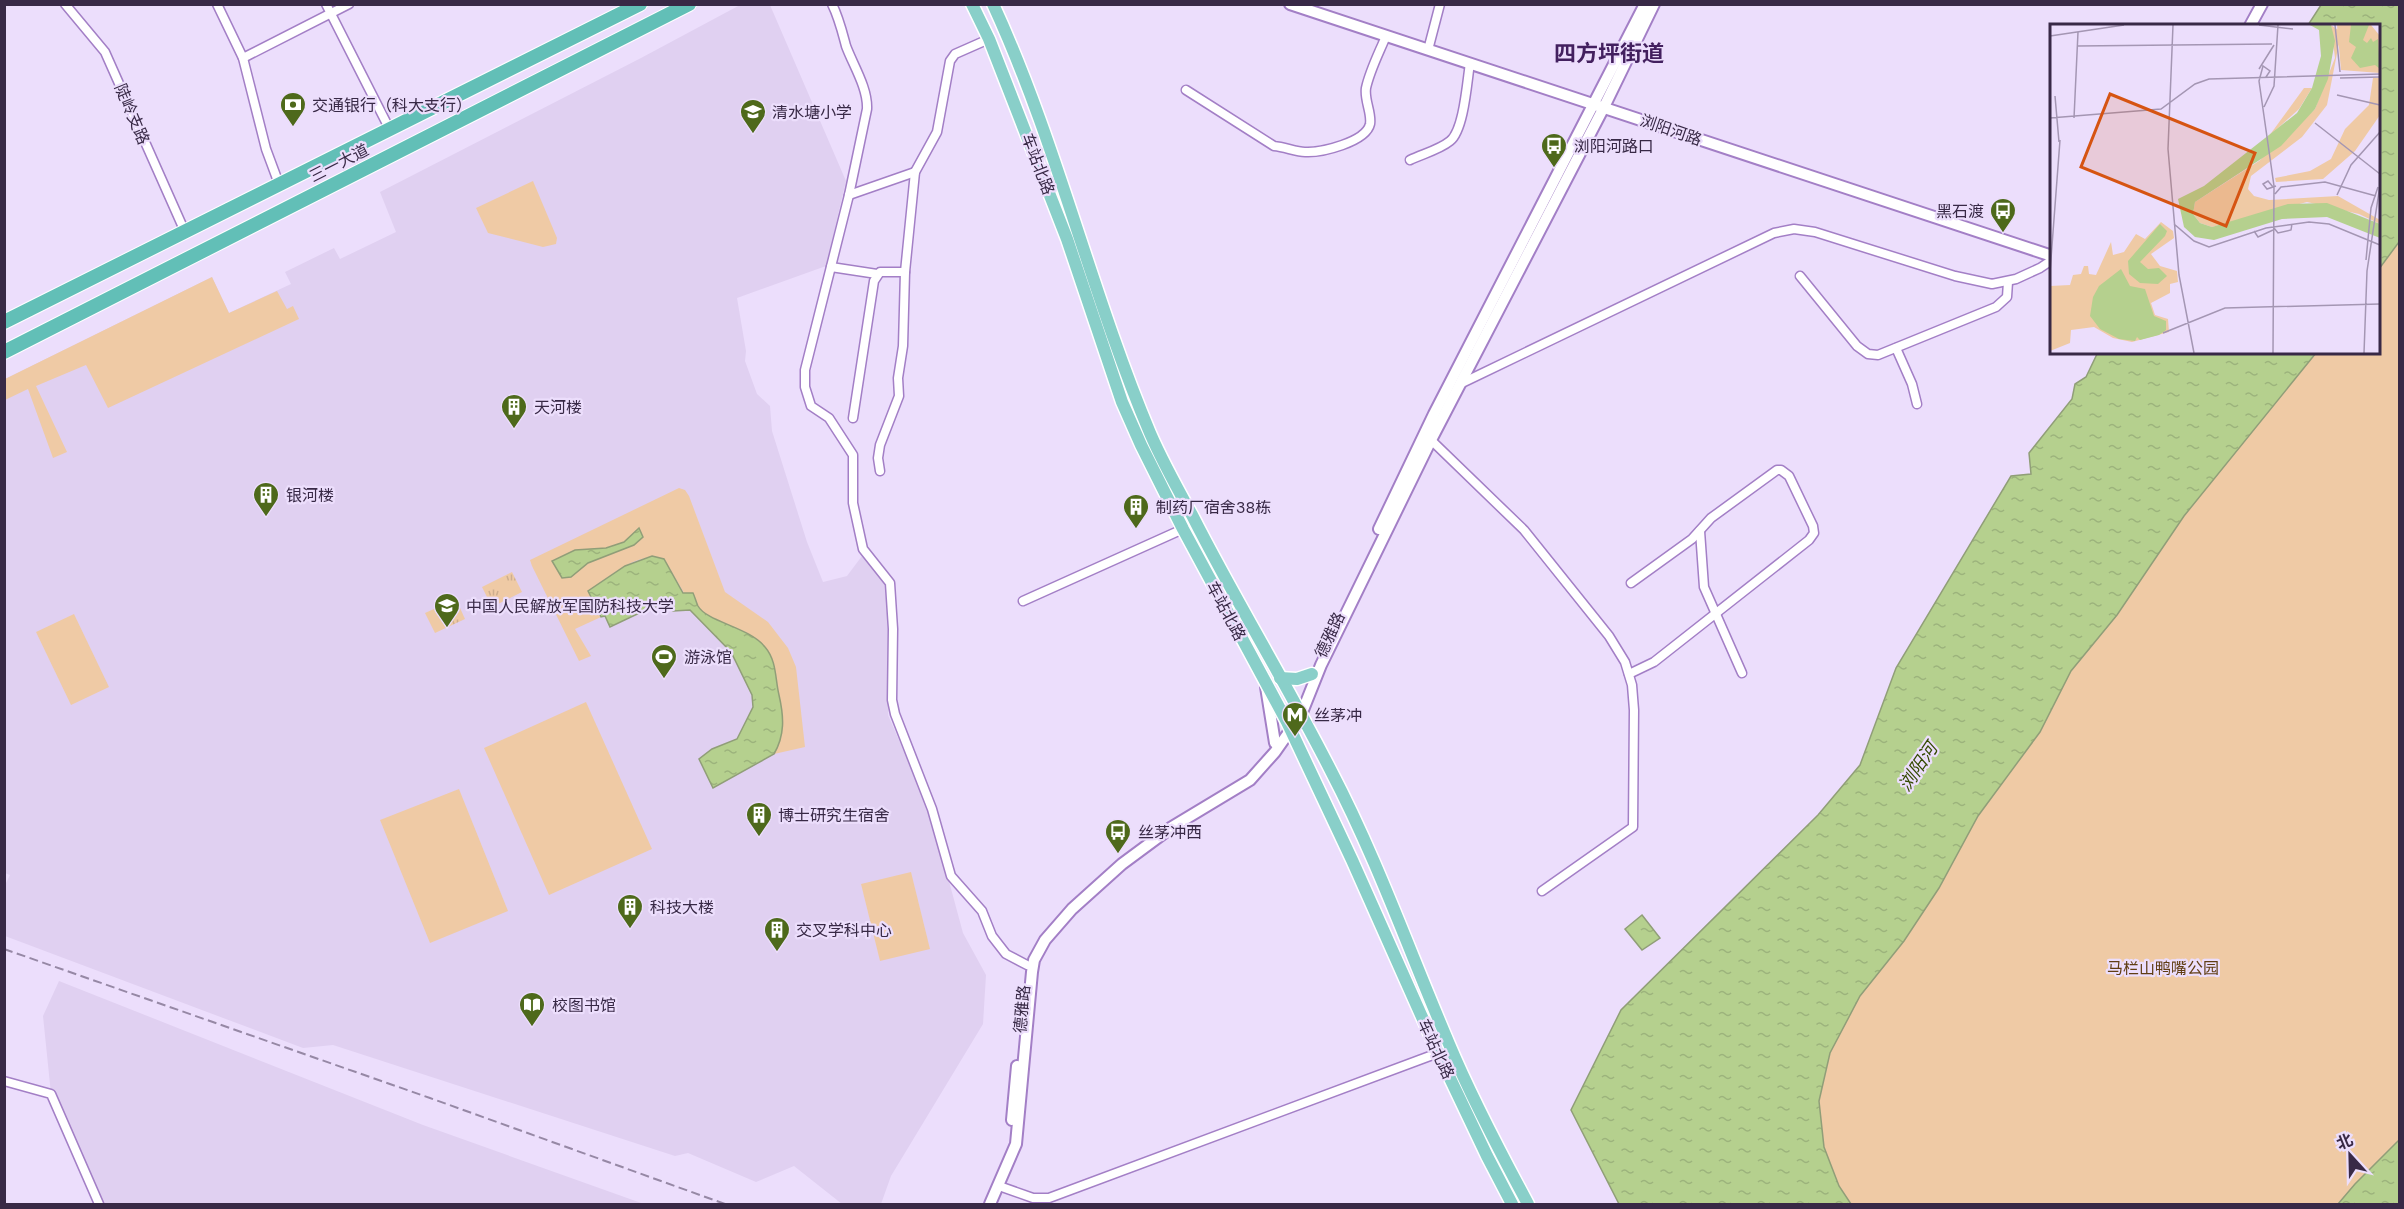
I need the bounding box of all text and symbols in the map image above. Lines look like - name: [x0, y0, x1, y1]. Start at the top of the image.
- inset map: [2050, 24, 2380, 354]
- district label: 四方坪街道: [1554, 39, 1664, 68]
- street label: 陡岭支路: [110, 80, 154, 148]
- bank icon: 交通银行（科大支行）: [278, 90, 308, 128]
- place label: 交通银行（科大支行）: [312, 95, 472, 116]
- school or university icon: 清水塘小学: [738, 97, 768, 135]
- place label: 清水塘小学: [772, 102, 852, 123]
- street label: 浏阳河路: [1637, 110, 1705, 150]
- street label: 车站北路: [1017, 130, 1059, 198]
- bus stop icon: 浏阳河路口: [1539, 131, 1569, 169]
- place label: 浏阳河路口: [1574, 136, 1654, 157]
- street label: 三一大道: [306, 139, 372, 187]
- bus stop icon: 黑石渡: [1988, 196, 2018, 234]
- place label: 黑石渡: [1936, 201, 1984, 222]
- building icon: 天河楼: [499, 392, 529, 430]
- place label: 天河楼: [534, 397, 582, 418]
- building icon: 银河楼: [251, 480, 281, 518]
- place label: 银河楼: [286, 485, 334, 506]
- building icon: 制药厂宿舍38栋: [1121, 492, 1151, 530]
- place label: 制药厂宿舍38栋: [1156, 497, 1271, 518]
- street label: 车站北路: [1202, 578, 1250, 644]
- school or university icon: 中国人民解放军国防科技大学: [432, 591, 462, 629]
- place label: 中国人民解放军国防科技大学: [466, 596, 674, 617]
- street label: 德雅路: [1310, 609, 1350, 661]
- sports icon: 游泳馆: [649, 642, 679, 680]
- place label: 游泳馆: [684, 647, 732, 668]
- metro station icon: 丝茅冲: [1280, 700, 1310, 738]
- place label: 丝茅冲: [1314, 705, 1362, 726]
- water label: 浏阳河: [1893, 735, 1945, 796]
- building icon: 博士研究生宿舍: [744, 800, 774, 838]
- place label: 博士研究生宿舍: [778, 805, 890, 826]
- bus stop icon: 丝茅冲西: [1103, 817, 1133, 855]
- place label: 丝茅冲西: [1138, 822, 1202, 843]
- building icon: 科技大楼: [615, 892, 645, 930]
- place label: 科技大楼: [650, 897, 714, 918]
- building icon: 交叉学科中心: [762, 915, 792, 953]
- place label: 交叉学科中心: [796, 920, 892, 941]
- park label: 马栏山鸭嘴公园: [2107, 958, 2219, 979]
- street label: 德雅路: [1009, 984, 1035, 1034]
- library icon: 校图书馆: [517, 990, 547, 1028]
- place label: 校图书馆: [552, 995, 616, 1016]
- street label: 车站北路: [1413, 1016, 1459, 1082]
- north arrow: [2320, 1125, 2380, 1185]
- text: 北: [2333, 1129, 2356, 1154]

